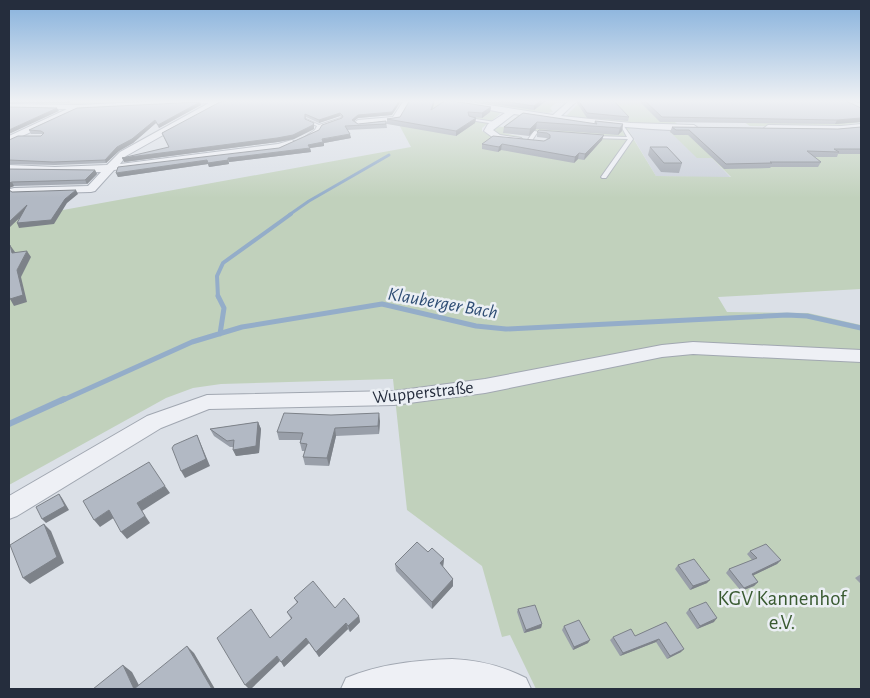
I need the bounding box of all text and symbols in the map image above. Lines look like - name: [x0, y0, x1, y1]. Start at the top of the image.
- water label: Klauberger Bach: [386, 284, 499, 322]
- street label: Wupperstraße: [372, 379, 474, 407]
- park label: KGV Kannenhof e.V.: [718, 588, 848, 633]

